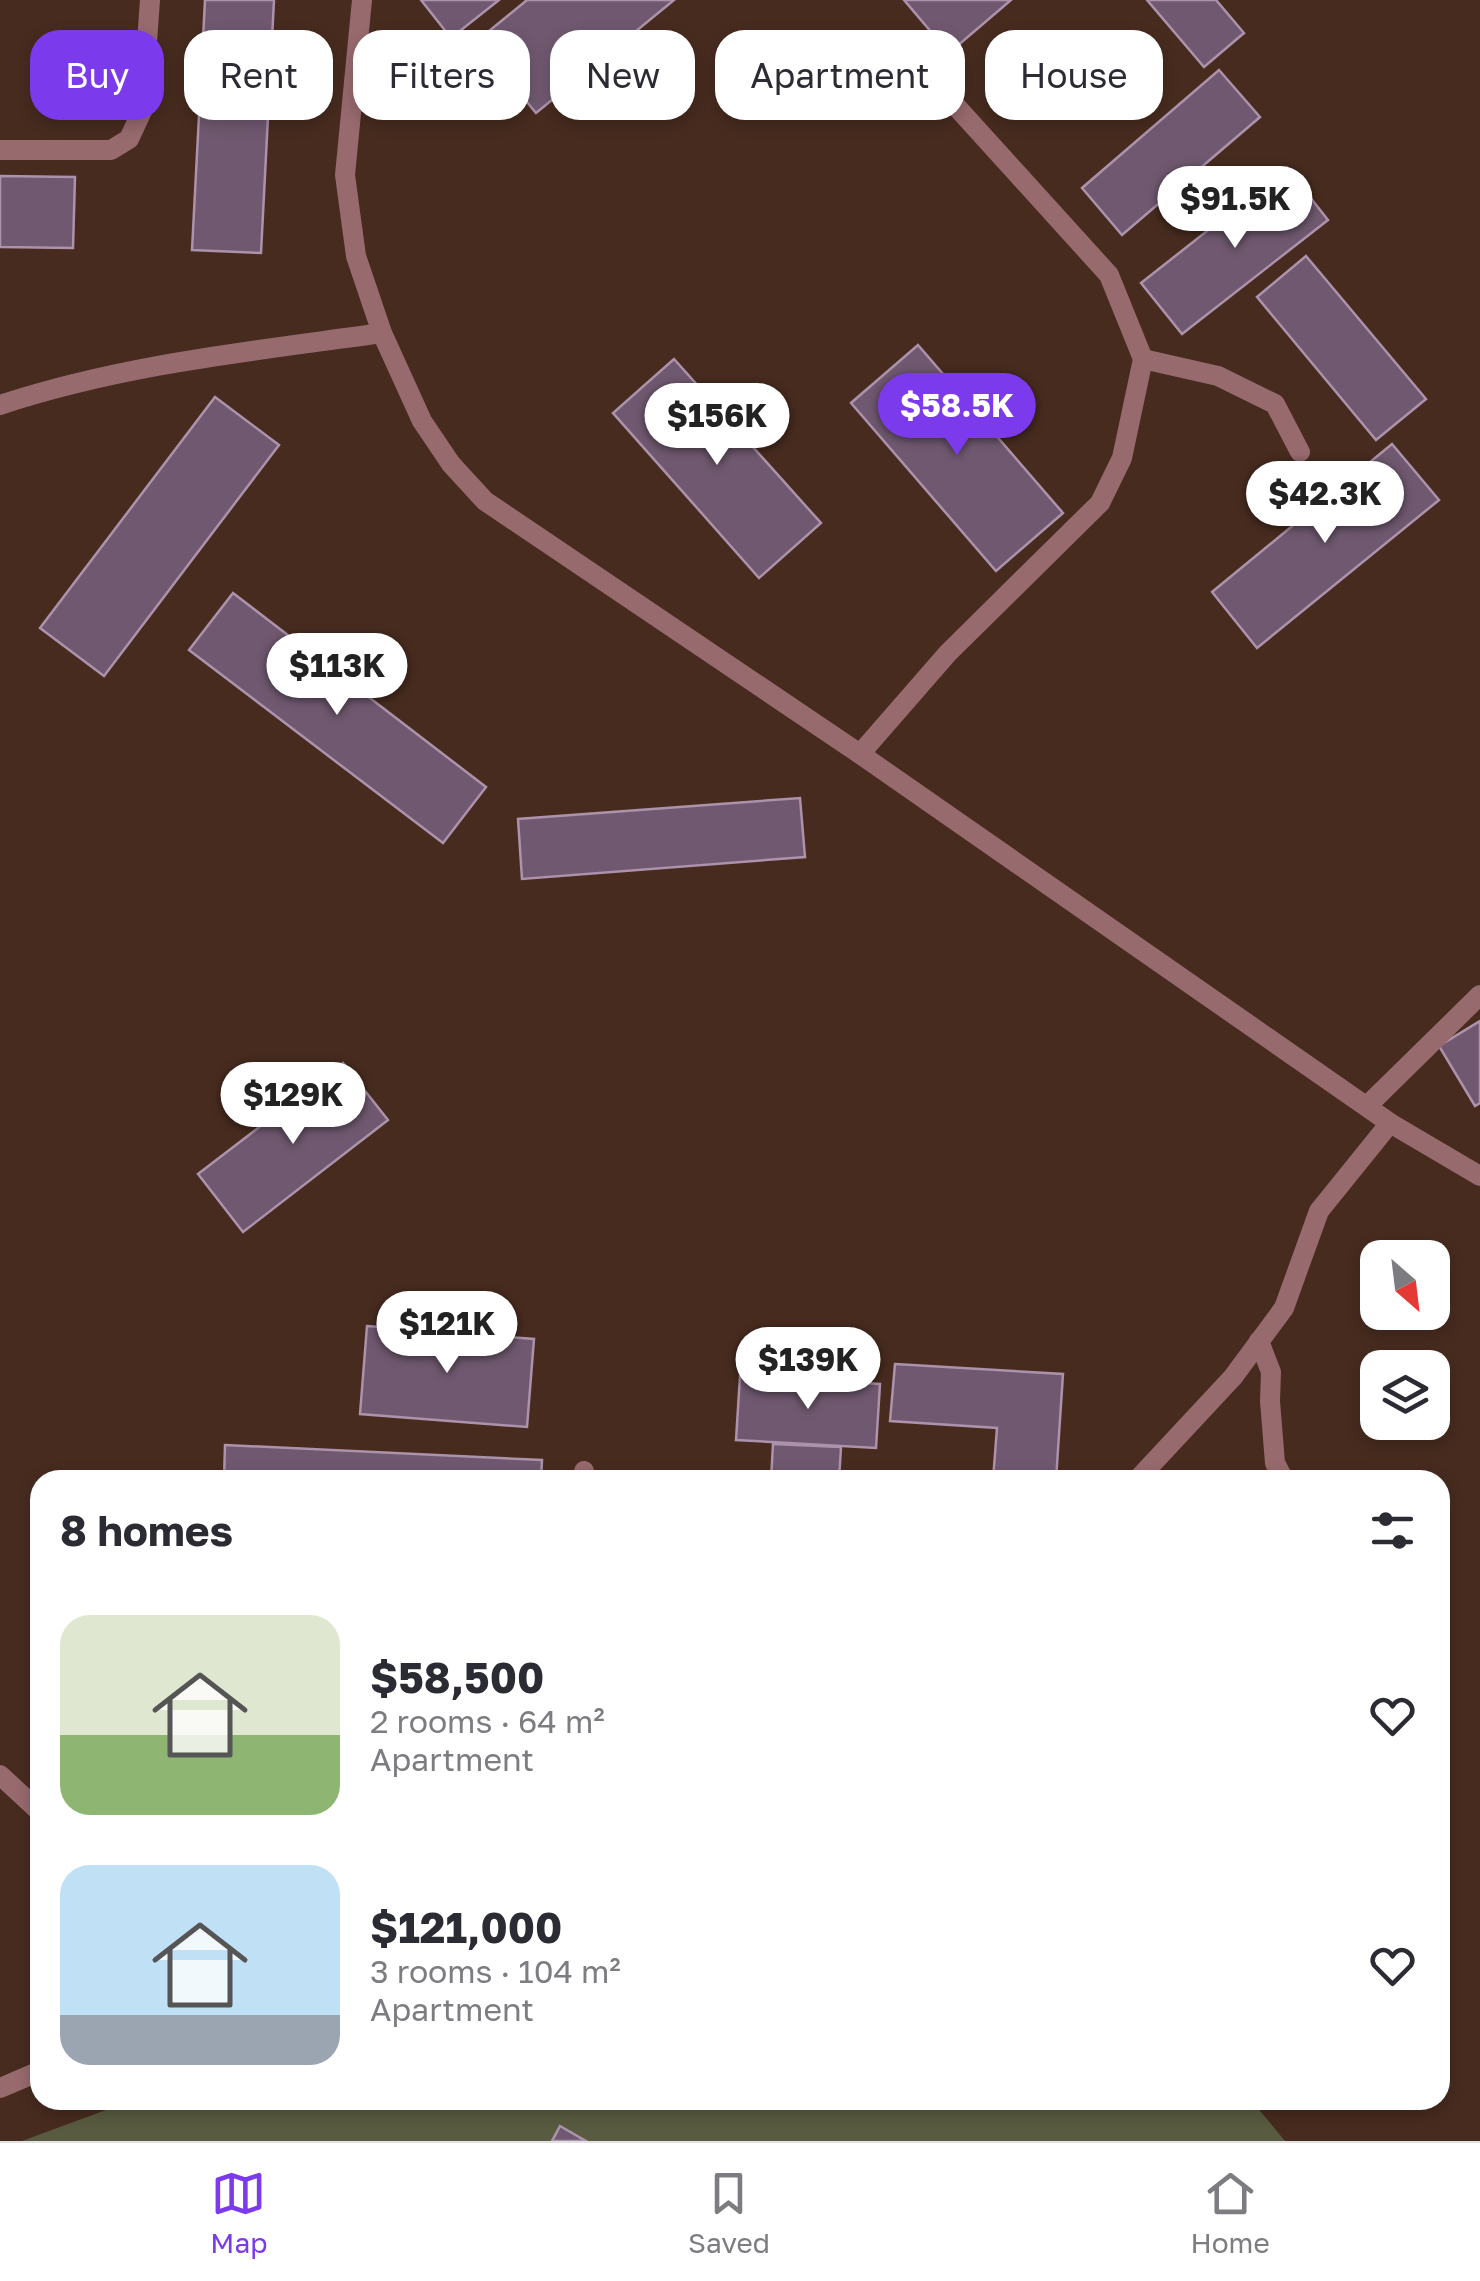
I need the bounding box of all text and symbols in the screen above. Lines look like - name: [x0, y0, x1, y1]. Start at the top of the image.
- chip: Buy: [30, 30, 164, 120]
- chip: Rent: [184, 30, 333, 120]
- chip: Filters: [353, 30, 530, 120]
- chip: New: [550, 30, 695, 120]
- chip: Apartment: [715, 30, 965, 120]
- chip: House: [985, 30, 1163, 120]
- pin: $91.5K: [1154, 166, 1316, 251]
- text: $91.5K: [1179, 179, 1291, 217]
- pin: $58.5K: [876, 373, 1038, 458]
- pin: $156K: [647, 383, 787, 468]
- text: $58.5K: [900, 386, 1014, 424]
- text: $156K: [667, 396, 767, 434]
- pin: $42.3K: [1244, 461, 1406, 546]
- text: $42.3K: [1268, 474, 1382, 512]
- pin: $113K: [267, 633, 407, 718]
- text: $113K: [288, 646, 386, 684]
- pin: $129K: [223, 1062, 363, 1147]
- text: $129K: [243, 1075, 343, 1113]
- north arrow: [1360, 1240, 1450, 1330]
- map controls: [1360, 1240, 1450, 1440]
- pin: $121K: [377, 1291, 517, 1376]
- text: $121K: [398, 1304, 496, 1342]
- pin: $139K: [738, 1327, 878, 1412]
- text: $139K: [758, 1340, 858, 1378]
- button: layers: [1360, 1350, 1450, 1440]
- icon: filters: [1365, 1503, 1420, 1558]
- text: 8 homes: [60, 1505, 233, 1555]
- text: $58,500: [370, 1652, 544, 1702]
- icon: home: [140, 1655, 260, 1775]
- icon: heart: [1365, 1688, 1420, 1743]
- text: 2 rooms · 64 m²: [370, 1702, 605, 1740]
- text: Apartment: [370, 1740, 534, 1778]
- text: $121,000: [370, 1902, 562, 1952]
- icon: home: [140, 1905, 260, 2025]
- icon: heart: [1365, 1938, 1420, 1993]
- text: 3 rooms · 104 m²: [370, 1952, 621, 1990]
- text: Apartment: [370, 1990, 534, 2028]
- tab: Map: [210, 2166, 267, 2259]
- tab: Saved: [688, 2166, 770, 2259]
- tab: Home: [1191, 2166, 1270, 2259]

